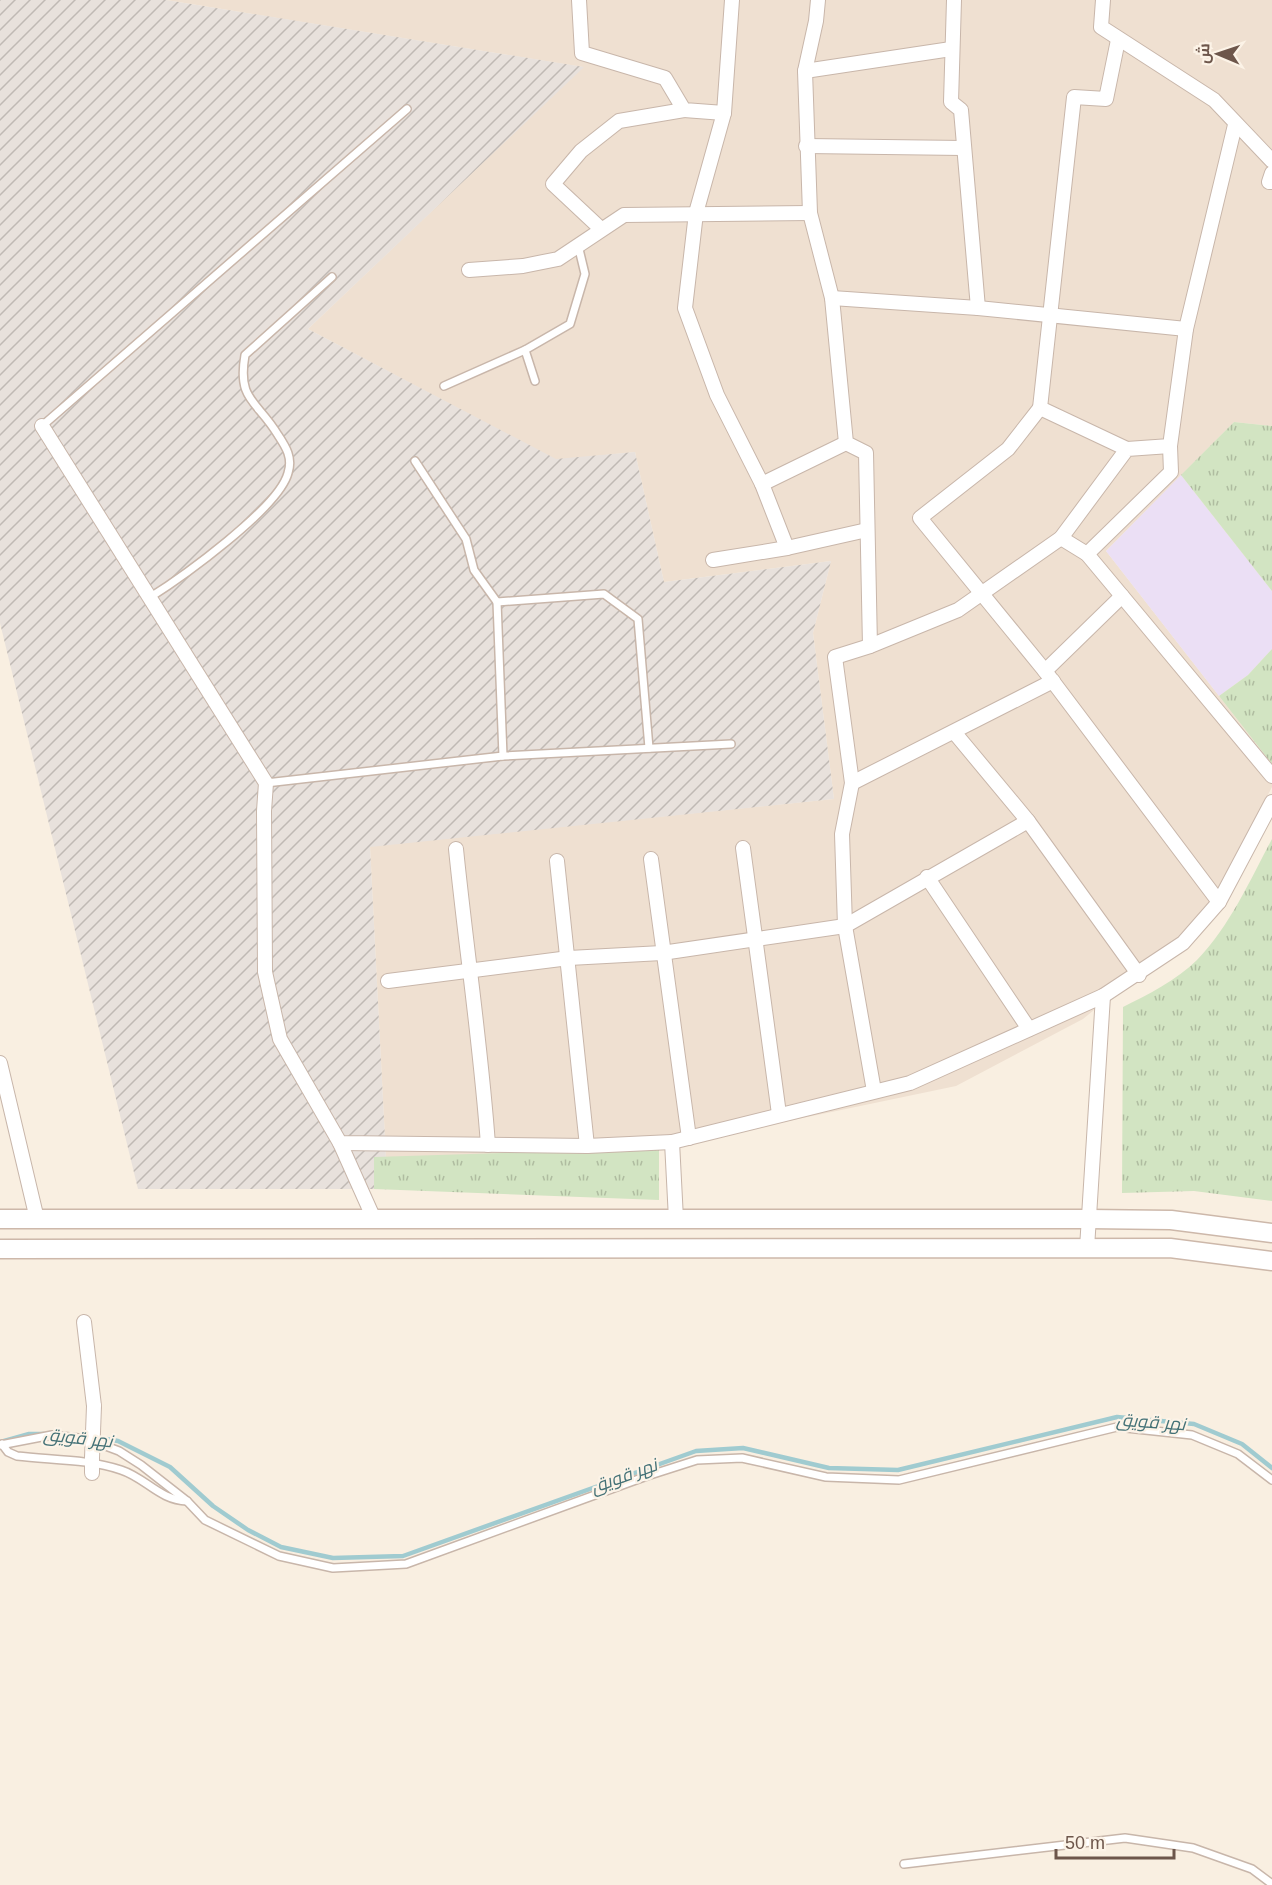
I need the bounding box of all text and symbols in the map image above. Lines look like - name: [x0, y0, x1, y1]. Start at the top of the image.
- north arrow: [1188, 24, 1248, 84]
- text: ش: [1195, 43, 1213, 64]
- water label: نهر قويق: [1116, 1410, 1188, 1436]
- water label: نهر قويق: [42, 1424, 116, 1453]
- water label: نهر قويق: [588, 1454, 662, 1498]
- scale bar: [1056, 1822, 1174, 1860]
- text: 50 m: [1065, 1833, 1105, 1853]

